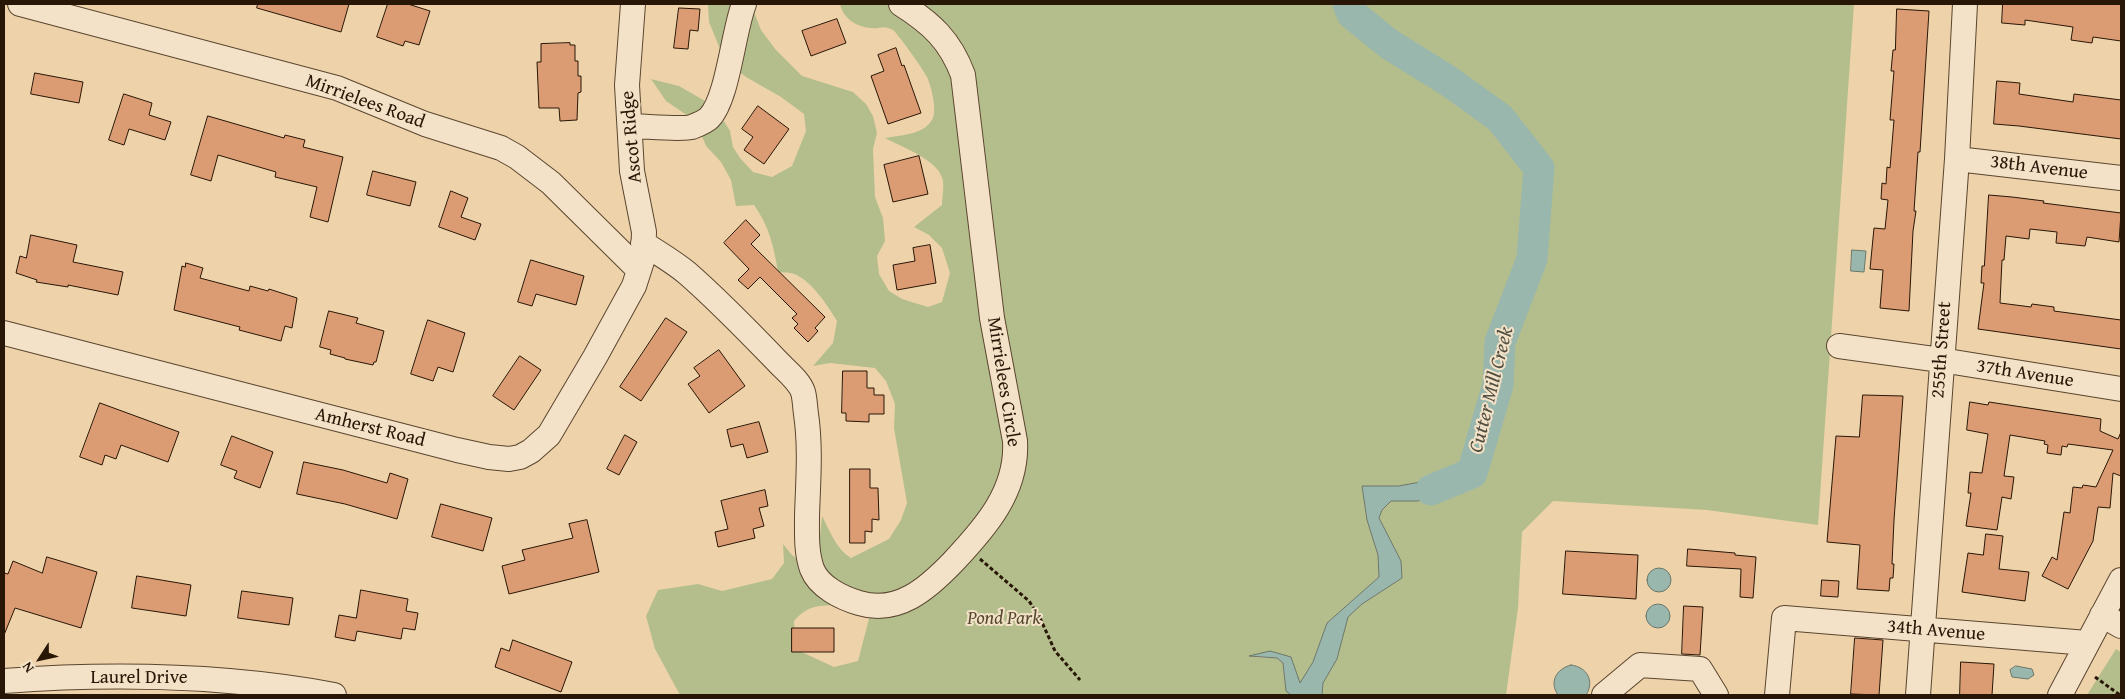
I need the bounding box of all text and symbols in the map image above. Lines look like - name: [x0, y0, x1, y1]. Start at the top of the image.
- street label: Mirrielees Road: [302, 70, 428, 134]
- street label: Ascot Ridge: [617, 90, 647, 184]
- street label: 38th Avenue: [1989, 151, 2089, 185]
- street label: 255th Street: [1927, 301, 1957, 399]
- street label: Mirrielees Circle: [981, 315, 1025, 449]
- water label: Cutter Mill Creek: [1465, 325, 1519, 455]
- street label: 37th Avenue: [1975, 355, 2075, 393]
- street label: Amherst Road: [313, 403, 427, 453]
- park label: Pond Park: [967, 608, 1041, 630]
- street label: 34th Avenue: [1886, 615, 1986, 647]
- north arrow: [15, 634, 65, 684]
- text: N: [17, 658, 39, 677]
- street label: Laurel Drive: [90, 667, 188, 689]

